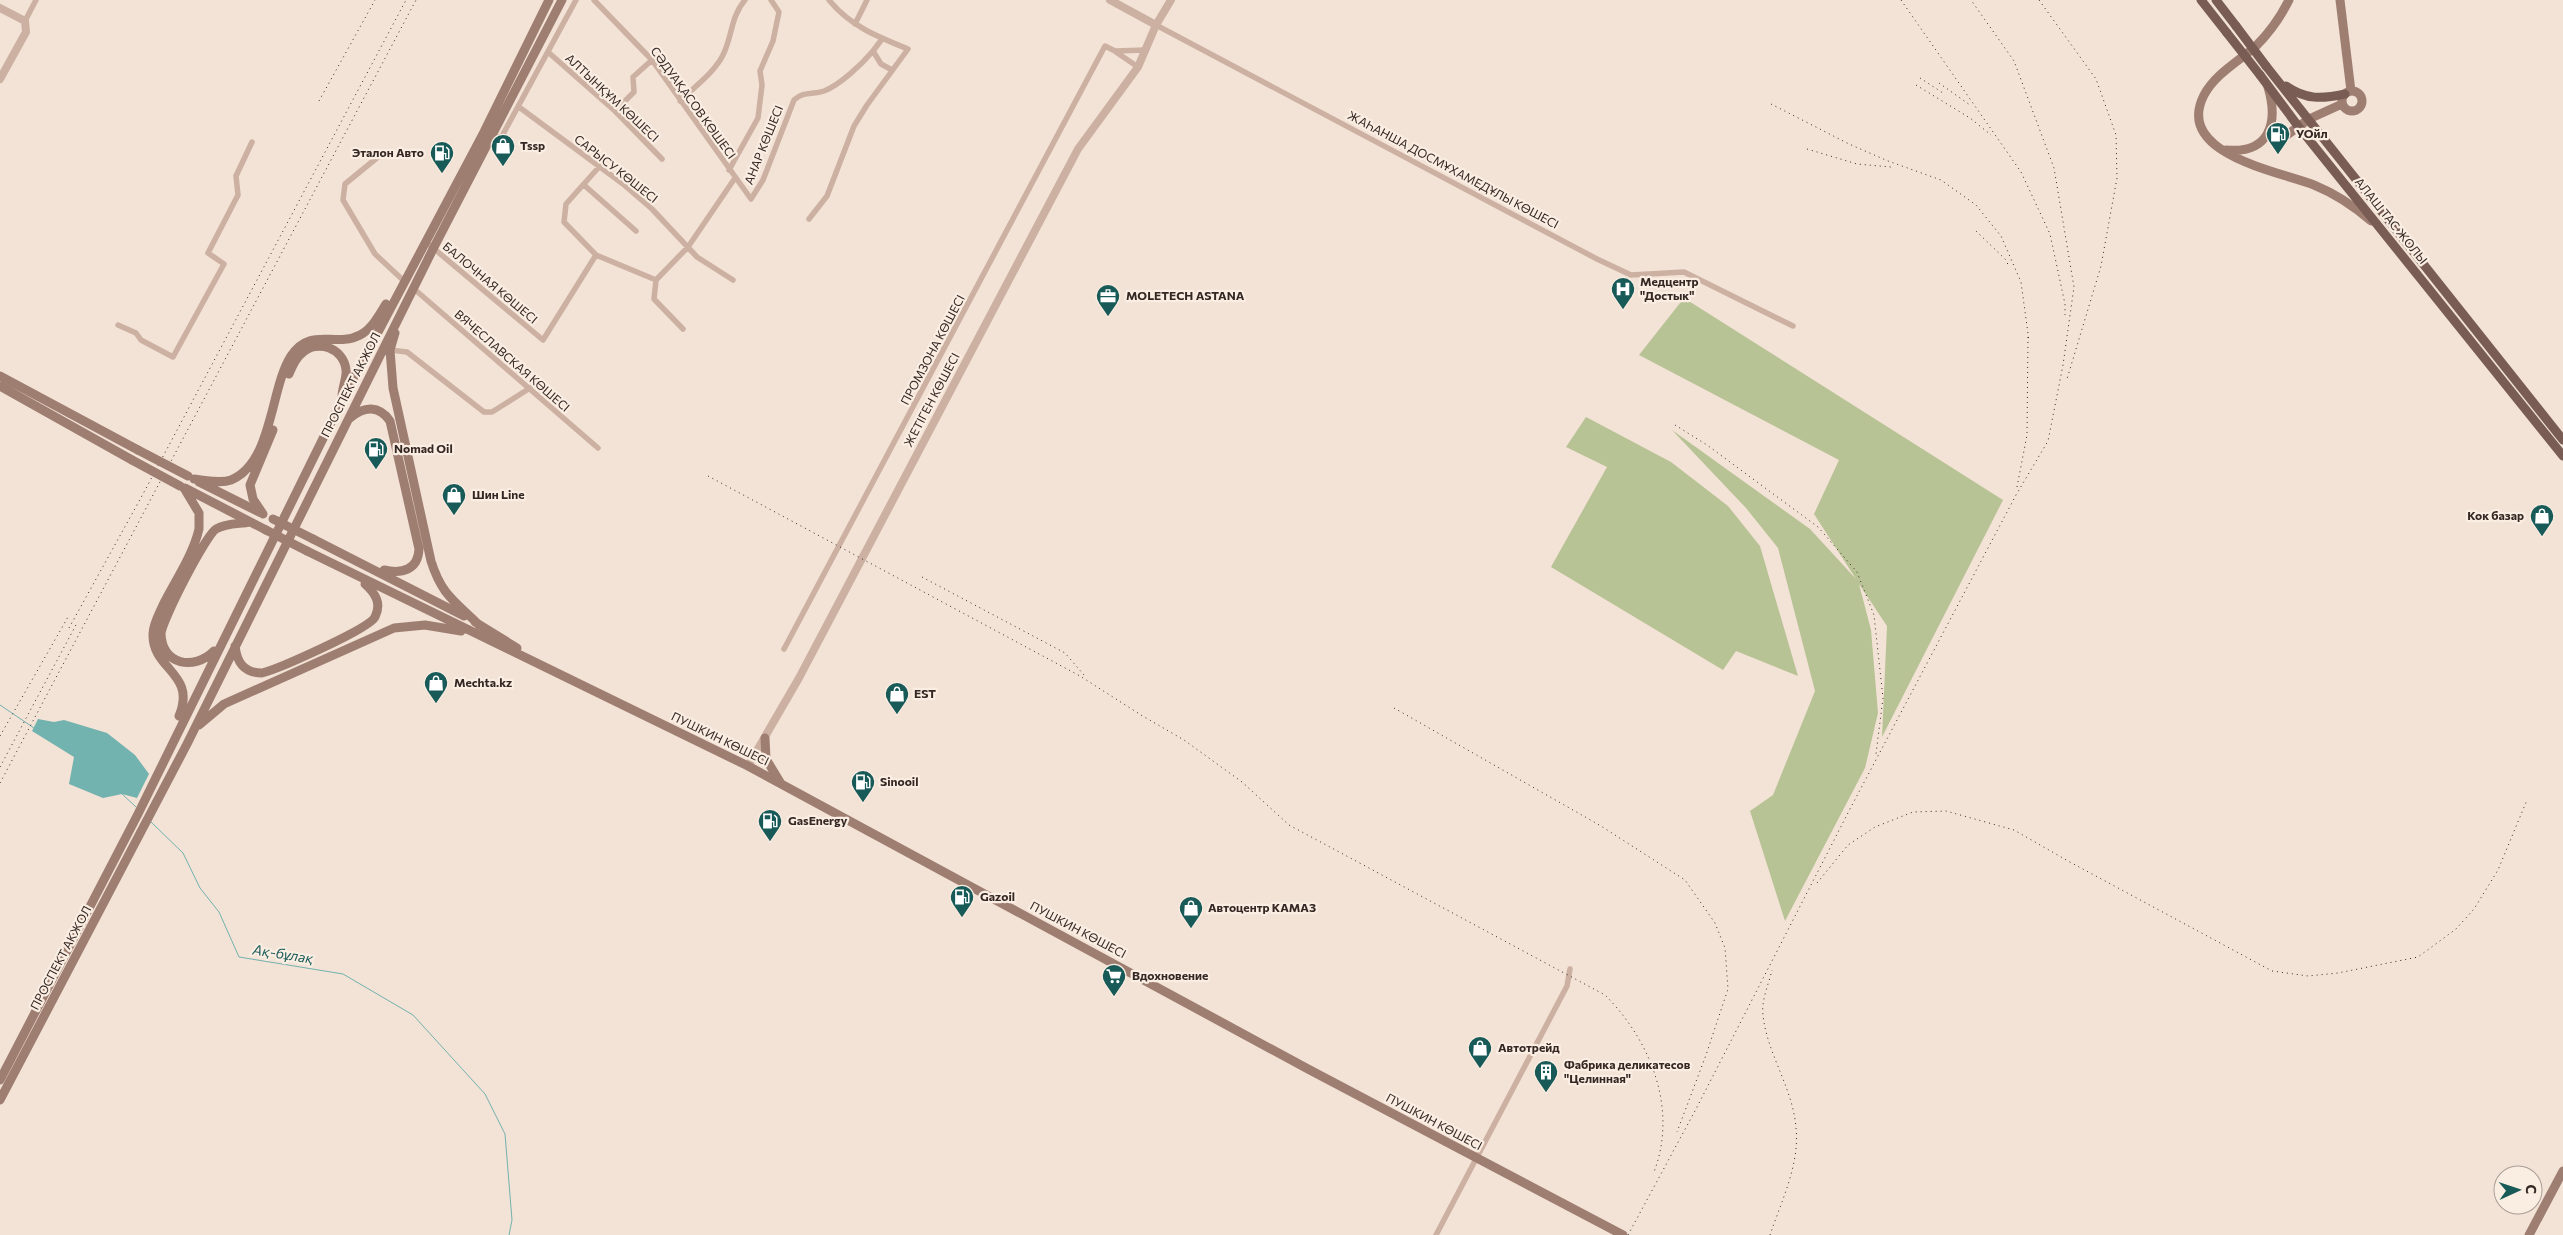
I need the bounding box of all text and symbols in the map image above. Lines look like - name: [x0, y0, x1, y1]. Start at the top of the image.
- street label: СӘДУАҚАСОВ КӨШЕСІ: [648, 44, 739, 161]
- street label: АЛТЫНҚҰМ КӨШЕСІ: [563, 50, 662, 144]
- street label: АНАР КӨШЕСІ: [741, 103, 785, 186]
- street label: ЖАҺАНША ДОСМҰХАМЕДҰЛЫ КӨШЕСІ: [1346, 107, 1561, 231]
- fuel station icon: УОйл: [2265, 121, 2291, 155]
- place label: УОйл: [2296, 126, 2328, 140]
- street label: САРЫСУ КӨШЕСІ: [572, 131, 661, 205]
- shop icon: Tssp: [490, 133, 516, 167]
- place label: Tssp: [520, 138, 545, 152]
- fuel station icon: Эталон Авто: [429, 140, 455, 174]
- place label: Эталон Авто: [352, 145, 424, 159]
- street label: АЛАШ ТАС ЖОЛЫ: [2353, 174, 2431, 266]
- street label: БАЛОЧНАЯ КӨШЕСІ: [441, 239, 541, 326]
- place label: Медцентр "Достык": [1640, 274, 1699, 302]
- hospital icon: Медцентр "Достык": [1610, 276, 1636, 310]
- office icon: MOLETECH ASTANA: [1095, 283, 1121, 317]
- place label: MOLETECH ASTANA: [1126, 288, 1245, 302]
- street label: ПРОМЗОНА КӨШЕСІ: [897, 292, 967, 407]
- street label: ВЯЧЕСЛАВСКАЯ КӨШЕСІ: [452, 306, 573, 414]
- street label: ПРОСПЕКТ АКЖОЛ: [318, 330, 383, 439]
- street label: ЖЕТІГЕН КӨШЕСІ: [900, 350, 962, 449]
- fuel station icon: Nomad Oil: [363, 436, 389, 470]
- place label: Nomad Oil: [394, 441, 453, 455]
- shop icon: Шин Line: [441, 482, 467, 516]
- place label: Шин Line: [472, 487, 525, 501]
- shop icon: Кок базар: [2529, 503, 2555, 537]
- place label: Кок базар: [2467, 508, 2524, 522]
- shop icon: Mechta.kz: [423, 670, 449, 704]
- place label: Mechta.kz: [454, 675, 512, 689]
- shop icon: EST: [884, 681, 910, 715]
- place label: EST: [914, 686, 936, 700]
- street label: ПУШКИН КӨШЕСІ: [669, 708, 771, 768]
- fuel station icon: Sinooil: [850, 769, 876, 803]
- place label: Sinooil: [880, 774, 918, 788]
- fuel station icon: GasEnergy: [757, 808, 783, 842]
- place label: GasEnergy: [788, 813, 848, 827]
- fuel station icon: Gazoil: [949, 884, 975, 918]
- place label: Gazoil: [980, 889, 1015, 903]
- shop icon: Автоцентр КАМАЗ: [1178, 895, 1204, 929]
- street label: ПУШКИН КӨШЕСІ: [1028, 898, 1129, 960]
- place label: Автоцентр КАМАЗ: [1208, 900, 1316, 914]
- street label: ПРОСПЕКТ АКЖОЛ: [27, 903, 93, 1012]
- water label: Ақ-бұлақ: [250, 940, 315, 967]
- supermarket icon: Вдохновение: [1101, 963, 1127, 997]
- place label: Вдохновение: [1132, 968, 1208, 982]
- shop icon: Автотрейд: [1467, 1035, 1493, 1069]
- place label: Автотрейд: [1498, 1040, 1560, 1054]
- place label: Фабрика деликатесов "Целинная": [1564, 1057, 1691, 1085]
- building icon: Фабрика деликатесов "Целинная": [1533, 1059, 1559, 1093]
- street label: ПУШКИН КӨШЕСІ: [1384, 1090, 1485, 1152]
- north arrow: [2493, 1165, 2543, 1215]
- text: С: [2523, 1184, 2540, 1195]

